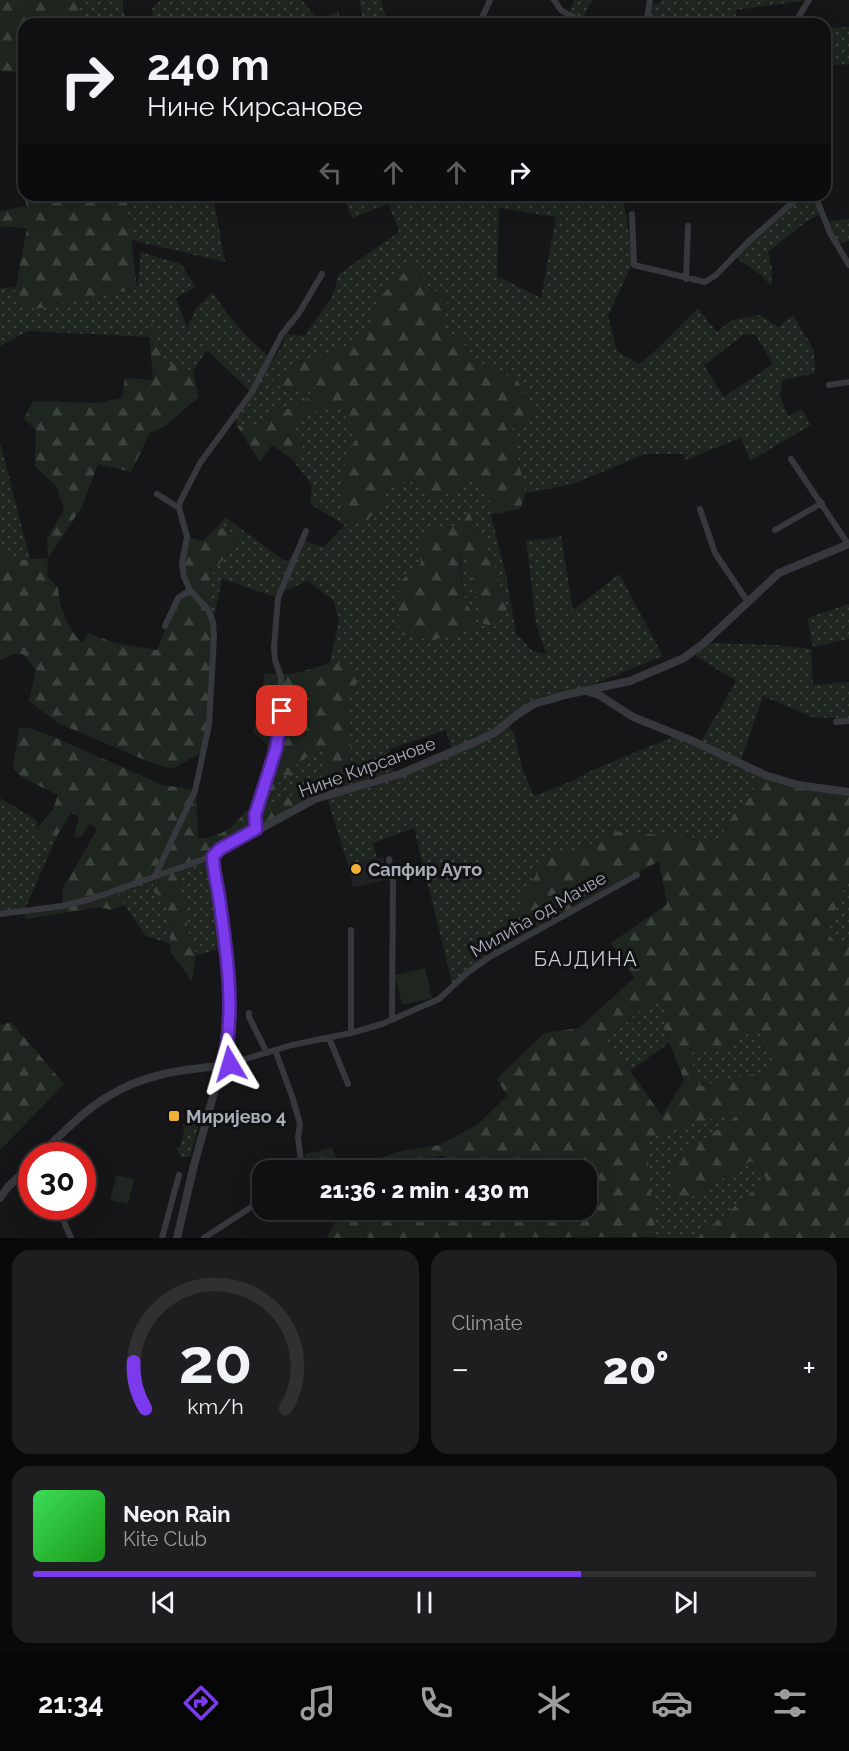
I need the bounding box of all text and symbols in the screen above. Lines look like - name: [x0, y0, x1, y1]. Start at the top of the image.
- text: 240 m: [147, 41, 270, 90]
- icon: right: [48, 42, 126, 120]
- text: Нине Кирсанове: [147, 91, 363, 122]
- icon: left: [314, 156, 347, 189]
- icon: ahead: [377, 156, 410, 189]
- icon: ahead: [440, 156, 473, 189]
- icon: right: [503, 156, 536, 189]
- pin: [256, 685, 307, 736]
- icon: arrive: [265, 694, 298, 727]
- street label: Нине Кирсанове: [296, 732, 439, 801]
- place label: Сапфир Ауто: [368, 859, 482, 880]
- marker: Сапфир Ауто: [349, 862, 363, 876]
- street label: Милића од Мачве: [466, 866, 610, 961]
- district label: БАЈДИНА: [534, 947, 638, 971]
- position arrow: [198, 1032, 262, 1096]
- place label: Миријево 4: [186, 1106, 286, 1127]
- marker: Миријево 4: [167, 1109, 181, 1123]
- speed limit sign: 30: [18, 1142, 96, 1220]
- text: 21:36 · 2 min · 430 m: [320, 1177, 529, 1203]
- text: Climate: [452, 1311, 523, 1335]
- text: 20: [178, 1324, 252, 1398]
- text: 20°: [603, 1342, 669, 1395]
- text: −: [452, 1349, 469, 1388]
- text: +: [802, 1349, 816, 1388]
- text: km/h: [187, 1394, 244, 1419]
- text: Neon Rain: [123, 1501, 231, 1527]
- text: Kite Club: [123, 1527, 207, 1551]
- icon: previous: [147, 1586, 180, 1619]
- icon: pause: [408, 1586, 441, 1619]
- icon: next: [669, 1586, 702, 1619]
- icon: directions: [180, 1682, 222, 1724]
- icon: music: [297, 1682, 339, 1724]
- icon: phone: [415, 1682, 457, 1724]
- icon: climate: [533, 1682, 575, 1724]
- icon: car: [651, 1682, 693, 1724]
- icon: filters: [769, 1682, 811, 1724]
- text: 21:34: [38, 1688, 104, 1719]

